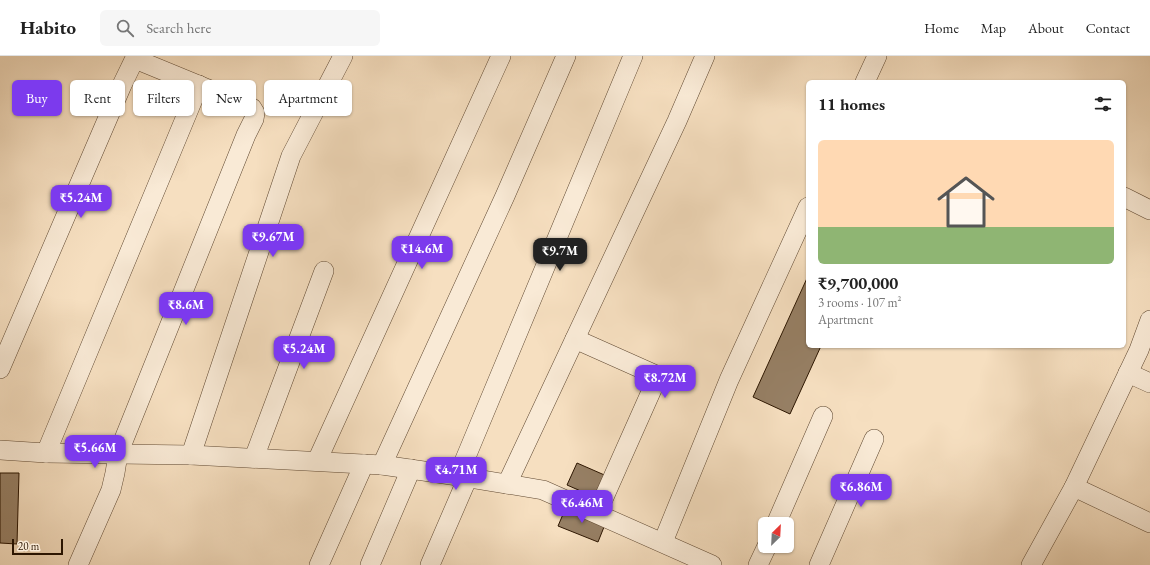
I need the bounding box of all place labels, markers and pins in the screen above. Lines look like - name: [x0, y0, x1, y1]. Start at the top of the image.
- pin: ₹5.24M: [48, 185, 114, 219]
- pin: ₹9.67M: [240, 224, 306, 258]
- pin: ₹14.6M: [389, 236, 455, 270]
- pin: ₹9.7M: [532, 238, 588, 272]
- pin: ₹8.6M: [158, 292, 214, 326]
- pin: ₹5.24M: [271, 336, 337, 370]
- pin: ₹8.72M: [632, 365, 698, 399]
- pin: ₹5.66M: [62, 435, 128, 469]
- pin: ₹4.71M: [423, 457, 489, 491]
- pin: ₹6.86M: [828, 474, 894, 508]
- pin: ₹6.46M: [549, 490, 615, 524]

